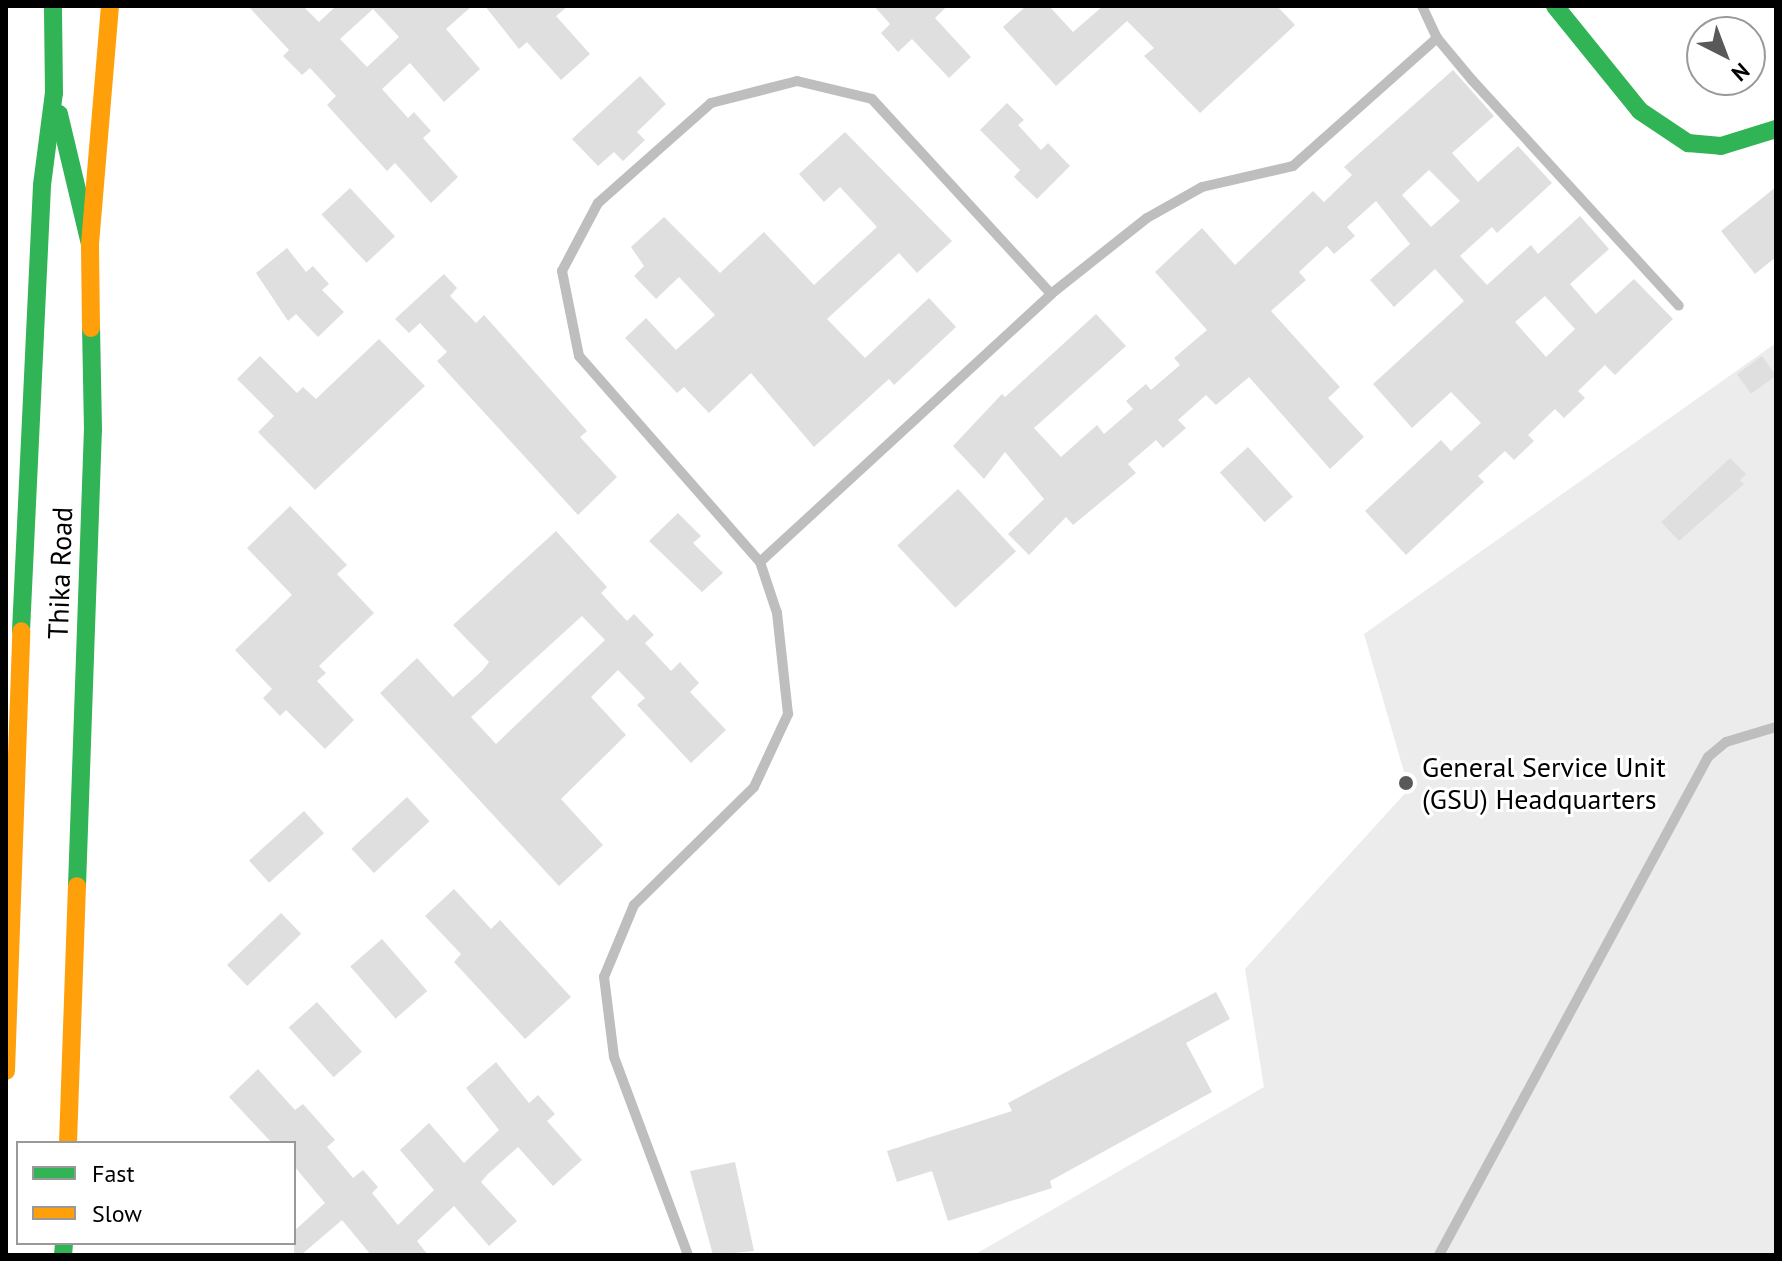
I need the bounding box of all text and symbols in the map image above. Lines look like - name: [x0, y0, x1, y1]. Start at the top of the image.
- north arrow: [1686, 16, 1766, 96]
- text: N: [1726, 57, 1755, 88]
- street label: Thika Road: [41, 506, 79, 640]
- place label: General Service Unit (GSU) Headquarters: [1422, 750, 1666, 816]
- marker: General Service Unit (GSU) Headquarters: [1397, 774, 1415, 792]
- legend: [16, 1141, 296, 1245]
- text: Fast: [92, 1158, 135, 1189]
- text: Slow: [92, 1198, 142, 1229]

